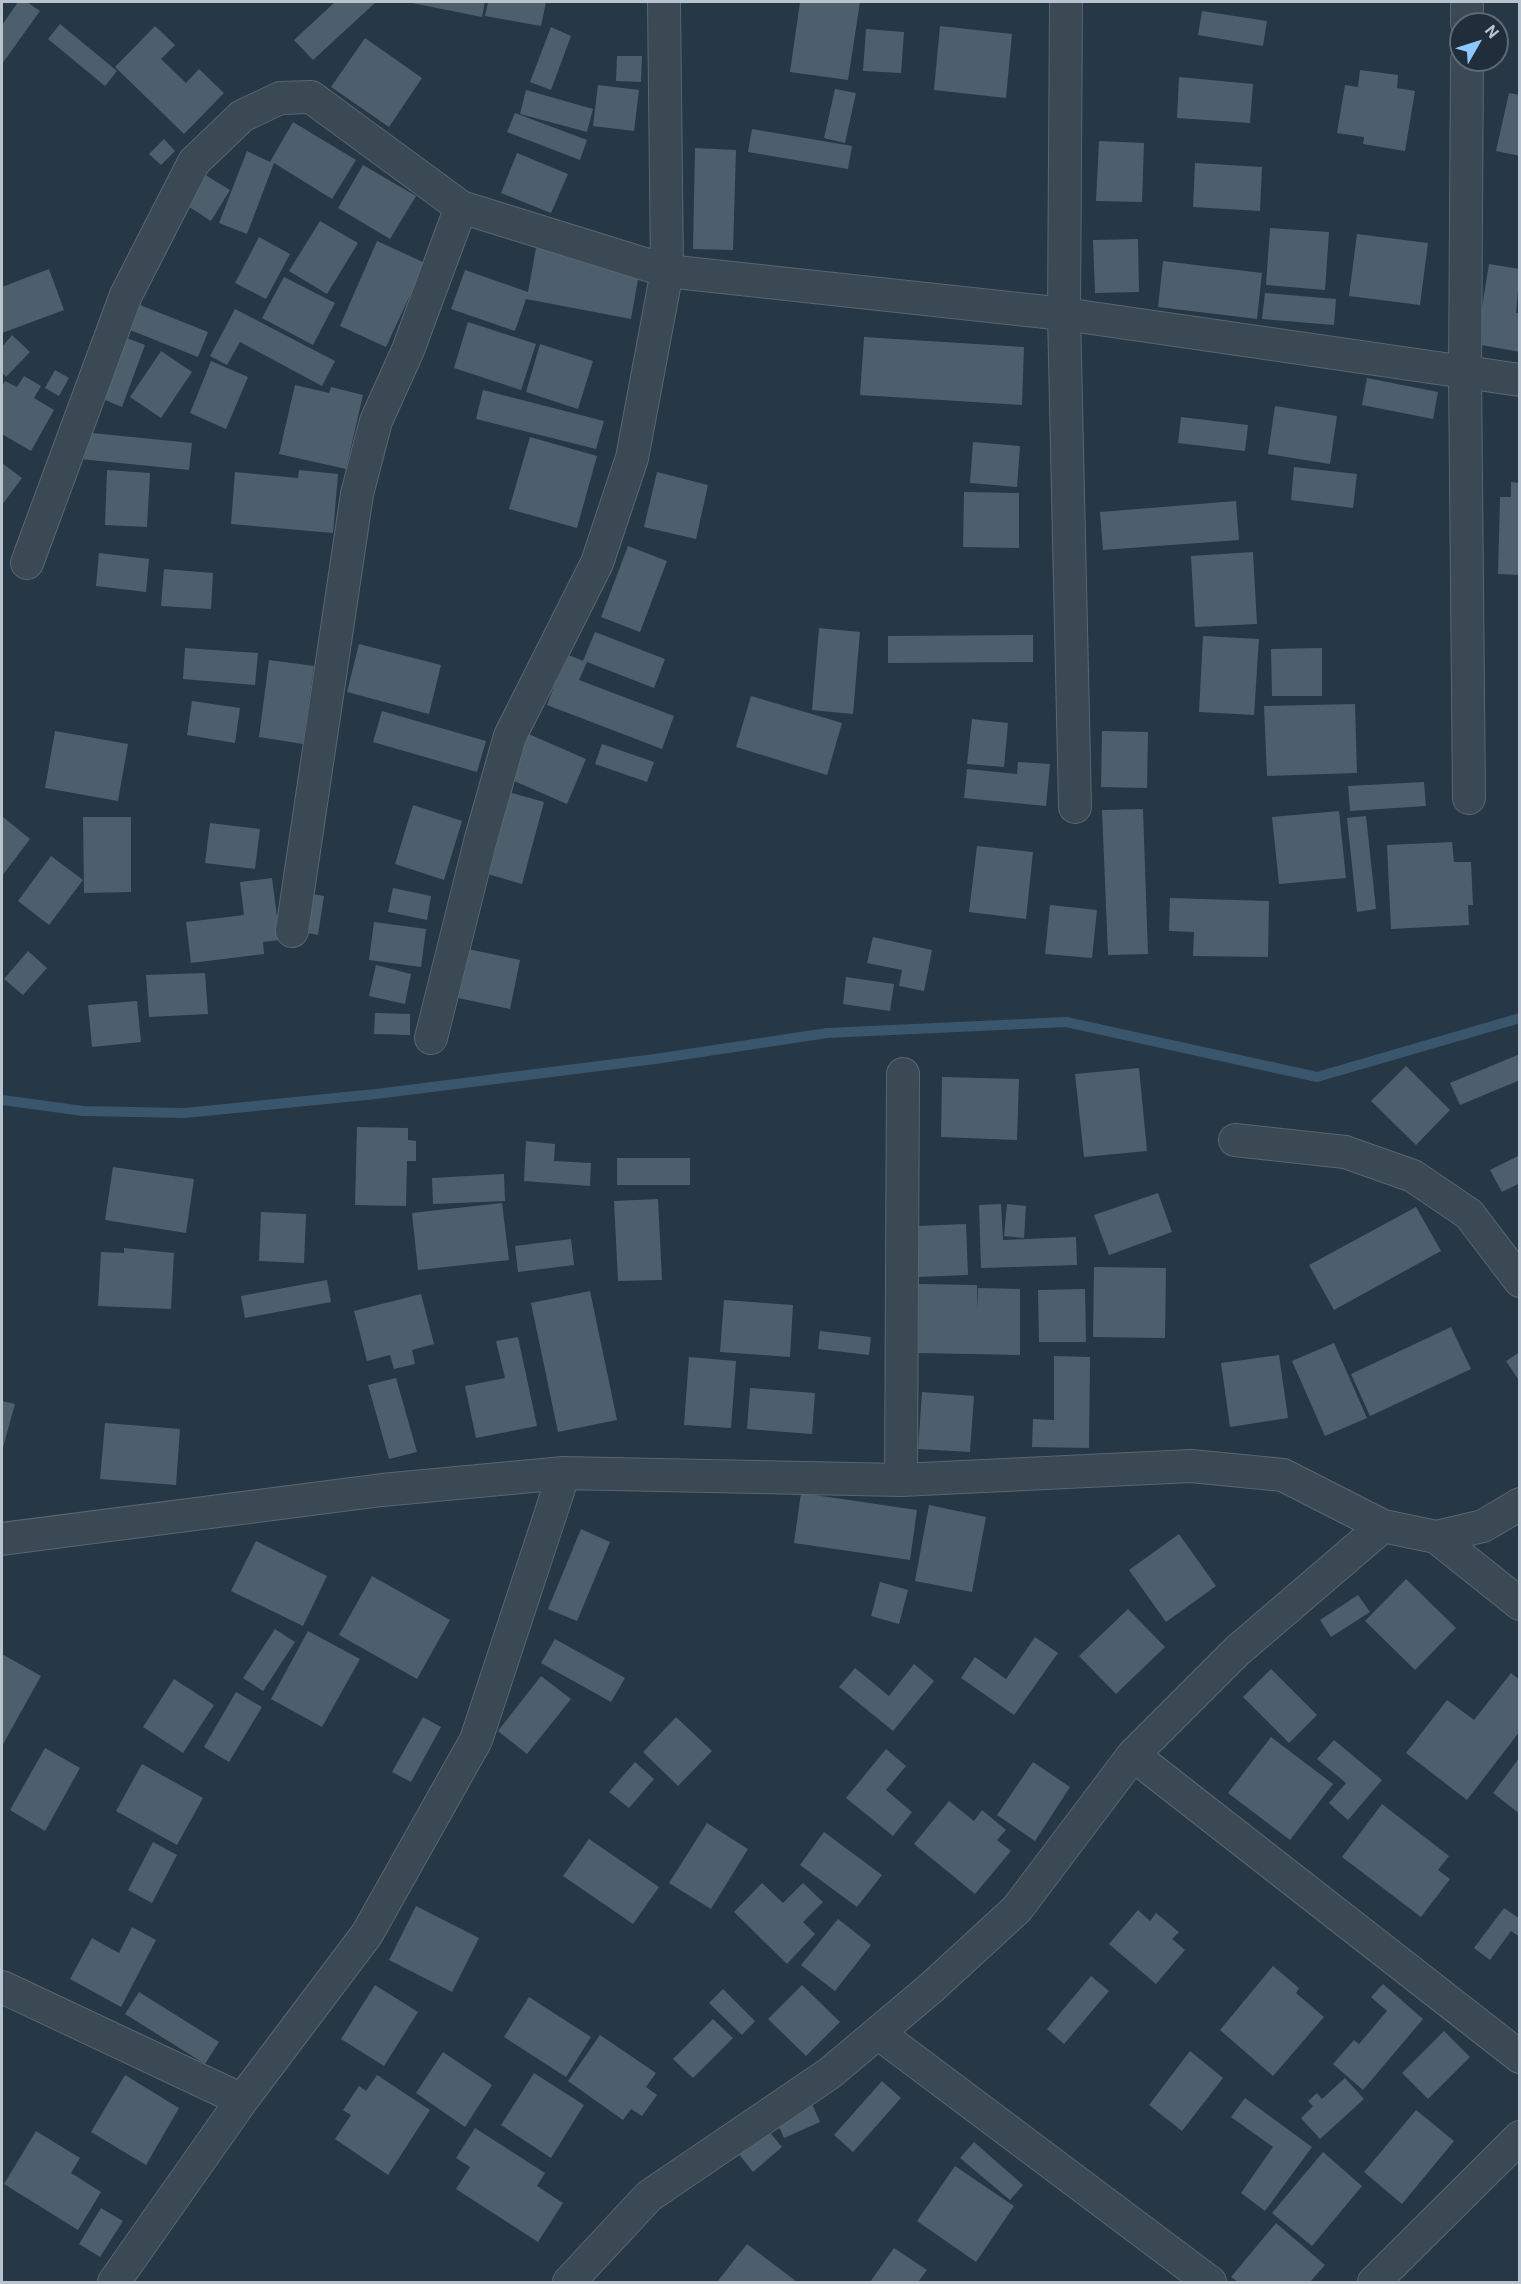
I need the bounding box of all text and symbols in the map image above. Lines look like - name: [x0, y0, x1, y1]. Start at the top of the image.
- north arrow: [1449, 12, 1509, 72]
- text: N: [1481, 21, 1503, 42]

